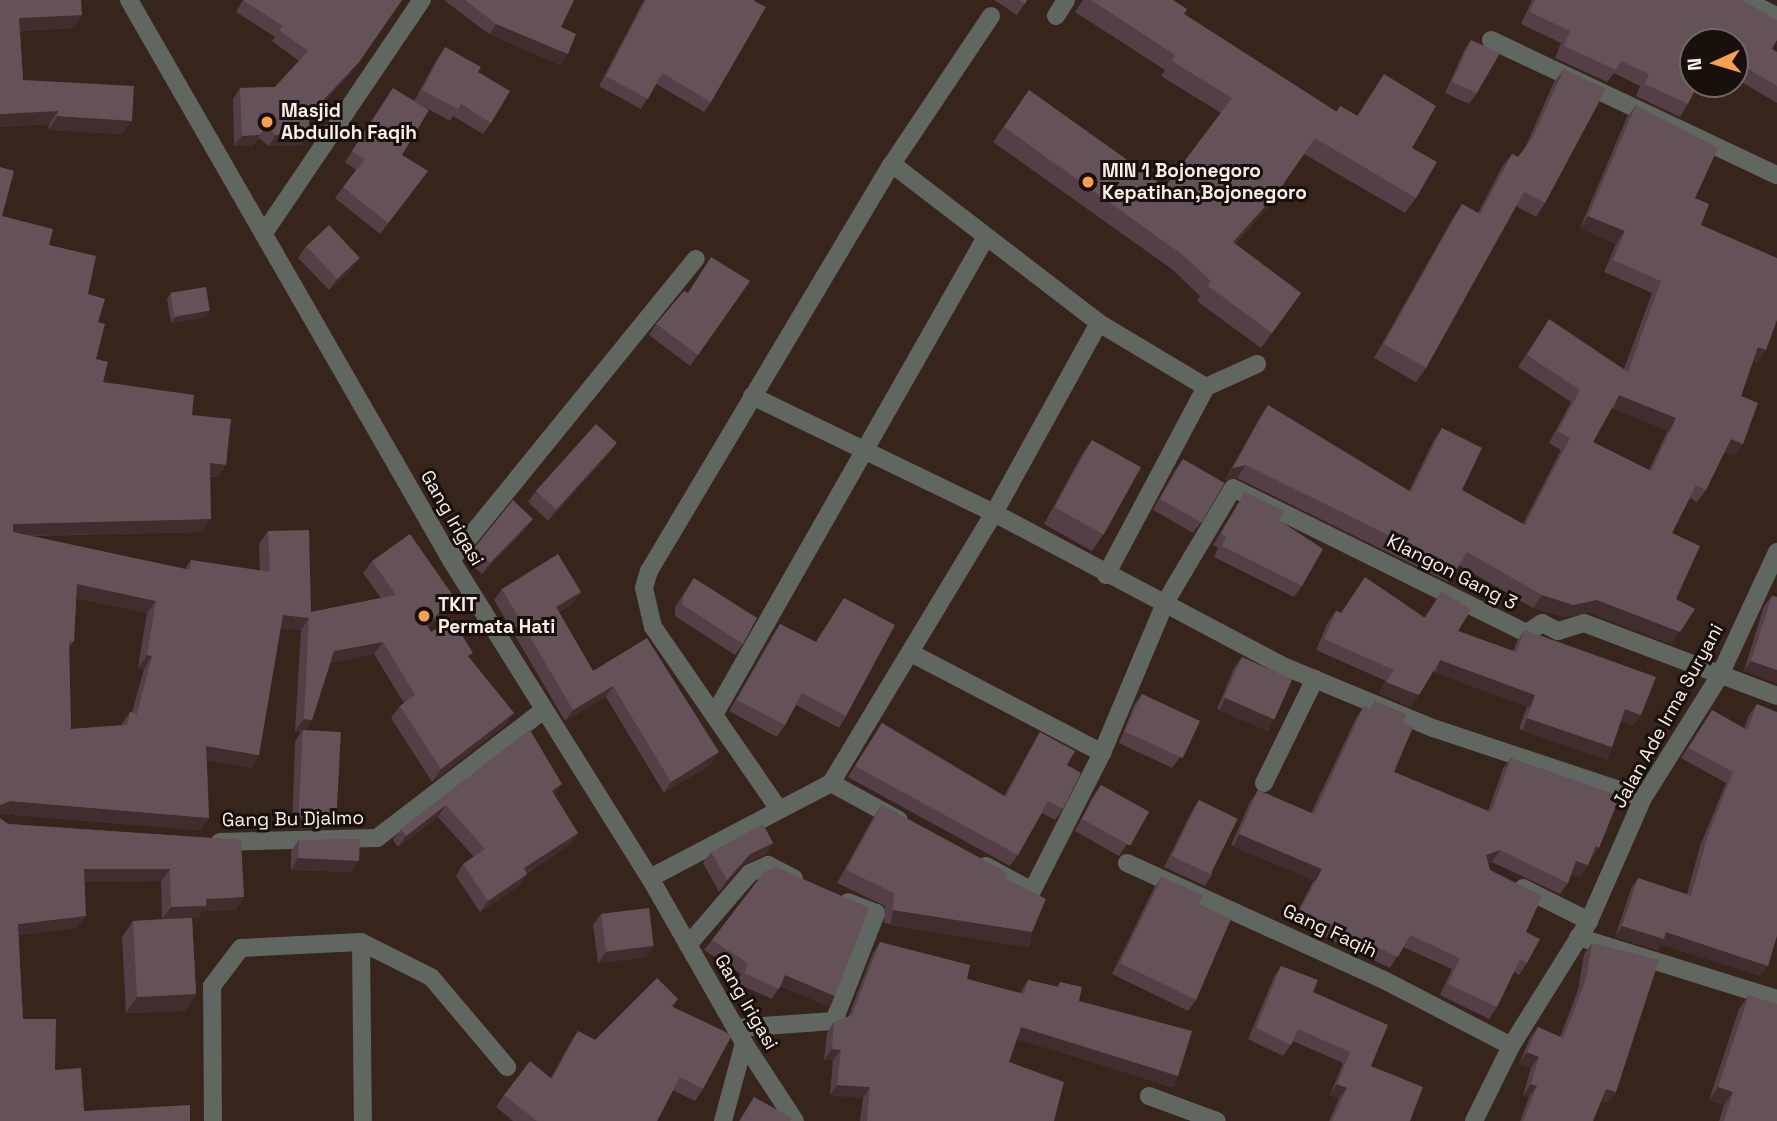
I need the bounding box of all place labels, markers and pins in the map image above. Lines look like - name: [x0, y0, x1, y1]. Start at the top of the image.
- place label: Masjid Abdulloh Faqih: [281, 100, 417, 144]
- marker: Masjid Abdulloh Faqih: [259, 114, 275, 130]
- place label: MIN 1 Bojonegoro Kepatihan,Bojonegoro: [1102, 160, 1307, 204]
- marker: MIN 1 Bojonegoro Kepatihan,Bojonegoro: [1080, 174, 1096, 190]
- place label: TKIT Permata Hati: [438, 594, 555, 638]
- marker: TKIT Permata Hati: [416, 608, 432, 624]

